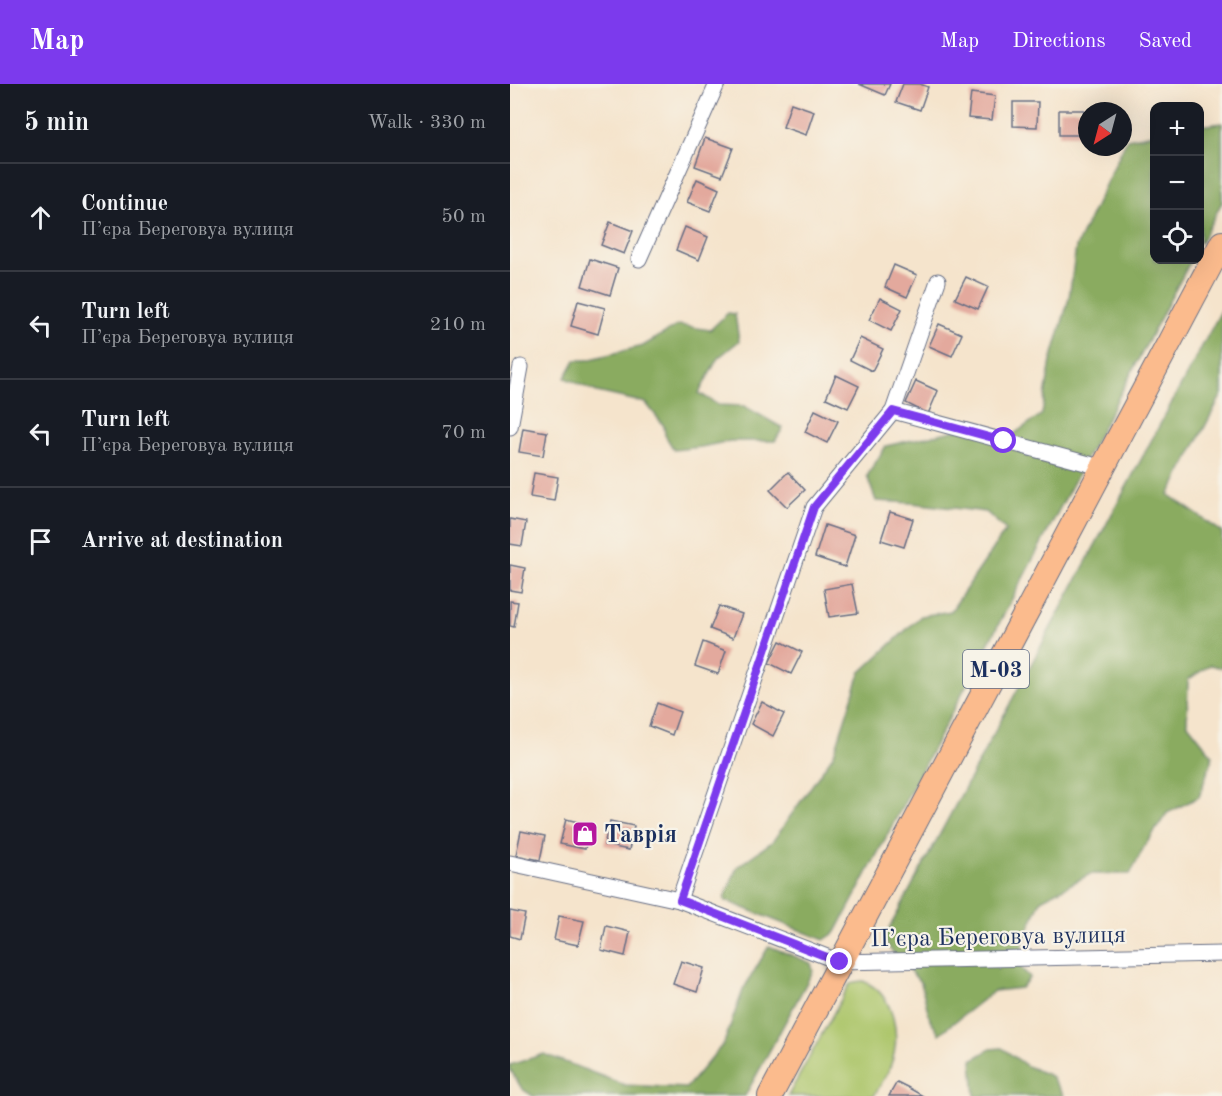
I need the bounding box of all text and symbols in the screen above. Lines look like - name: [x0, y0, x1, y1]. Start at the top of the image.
- text: Map: [30, 28, 84, 56]
- text: Map: [940, 31, 979, 52]
- text: Directions: [1012, 31, 1106, 52]
- text: Saved: [1139, 31, 1192, 52]
- north arrow: [1078, 102, 1132, 156]
- map controls: [1150, 102, 1204, 264]
- button: +: [1150, 102, 1204, 156]
- text: 5 min: [24, 110, 89, 136]
- text: Walk · 330 m: [367, 113, 486, 133]
- button: −: [1150, 156, 1204, 210]
- text: Continue: [81, 193, 168, 215]
- icon: ahead: [24, 201, 57, 234]
- text: 50 m: [441, 207, 486, 227]
- button: locate: [1150, 210, 1204, 264]
- text: П’єра Береговуа вулиця: [81, 220, 294, 240]
- text: Turn left: [81, 301, 170, 323]
- icon: left: [24, 309, 57, 342]
- text: 210 m: [430, 315, 486, 335]
- text: П’єра Береговуа вулиця: [81, 328, 294, 348]
- text: Turn left: [81, 409, 170, 431]
- icon: left: [24, 417, 57, 450]
- text: 70 m: [441, 423, 486, 443]
- route start: [990, 427, 1016, 453]
- text: П’єра Береговуа вулиця: [81, 436, 294, 456]
- icon: arrive: [24, 525, 57, 558]
- text: Arrive at destination: [81, 530, 283, 552]
- road number: М-03: [963, 650, 1029, 688]
- shop icon: Таврiя: [570, 819, 600, 849]
- place label: Таврiя: [604, 824, 677, 848]
- street label: П’єра Береговуа вулиця: [870, 924, 1126, 952]
- route end: [826, 948, 852, 974]

